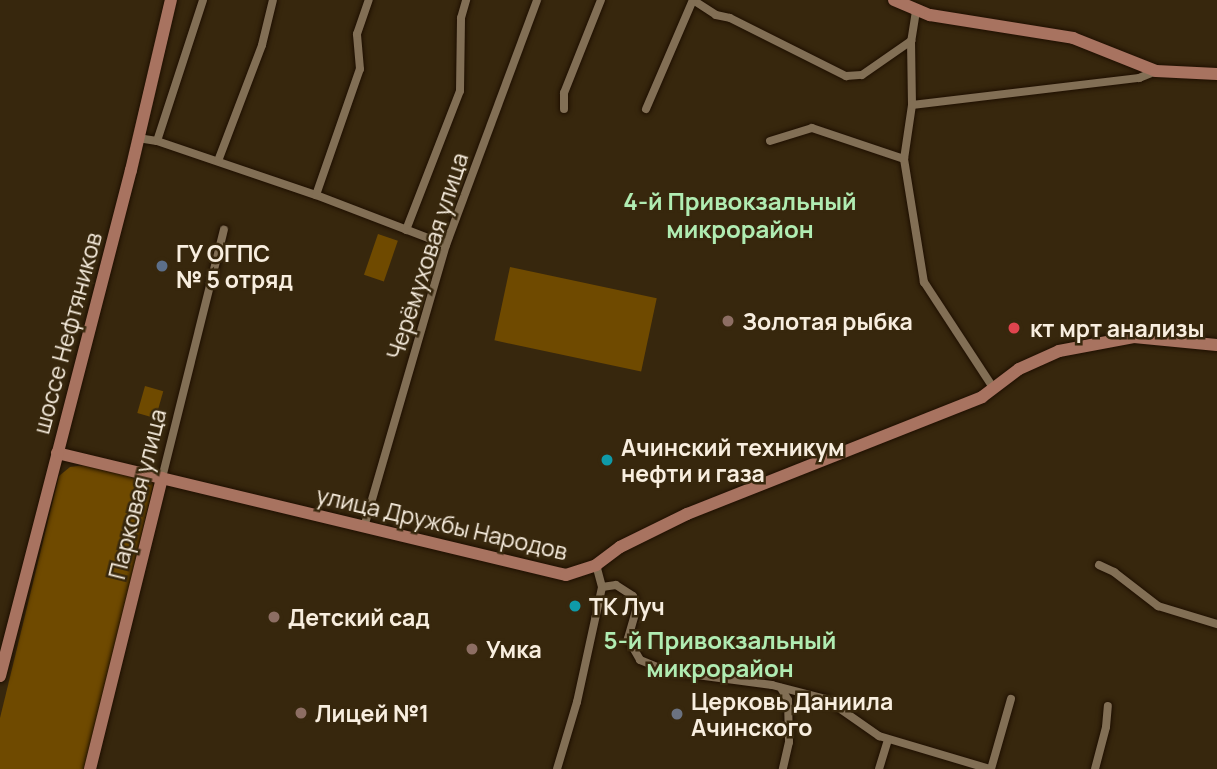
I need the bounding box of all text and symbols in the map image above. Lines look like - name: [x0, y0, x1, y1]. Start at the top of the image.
- street label: Черёмуховая улица: [381, 149, 473, 363]
- district label: 4-й Привокзальный микрорайон: [623, 187, 857, 243]
- street label: шоссе Нефтяников: [27, 229, 107, 437]
- place label: ГУ ОГПС № 5 отряд: [176, 239, 293, 293]
- marker: ГУ ОГПС № 5 отряд: [154, 258, 170, 274]
- place label: Золотая рыбка: [742, 307, 913, 335]
- marker: Золотая рыбка: [720, 313, 736, 329]
- place label: кт мрт анализы: [1030, 314, 1205, 342]
- marker: кт мрт анализы: [1004, 318, 1024, 338]
- street label: Парковая улица: [103, 406, 171, 582]
- place label: Ачинский техникум нефти и газа: [621, 433, 845, 487]
- marker: Ачинский техникум нефти и газа: [599, 452, 615, 468]
- street label: улица Дружбы Народов: [314, 481, 570, 565]
- place label: ТК Луч: [589, 592, 665, 620]
- marker: ТК Луч: [567, 598, 583, 614]
- place label: Детский сад: [288, 603, 430, 631]
- marker: Детский сад: [266, 609, 282, 625]
- district label: 5-й Привокзальный микрорайон: [604, 626, 836, 682]
- place label: Умка: [486, 635, 542, 663]
- marker: Умка: [464, 641, 480, 657]
- place label: Церковь Даниила Ачинского: [691, 687, 893, 741]
- place label: Лицей №1: [315, 699, 429, 727]
- marker: Лицей №1: [293, 705, 309, 721]
- marker: Церковь Даниила Ачинского: [669, 706, 685, 722]

